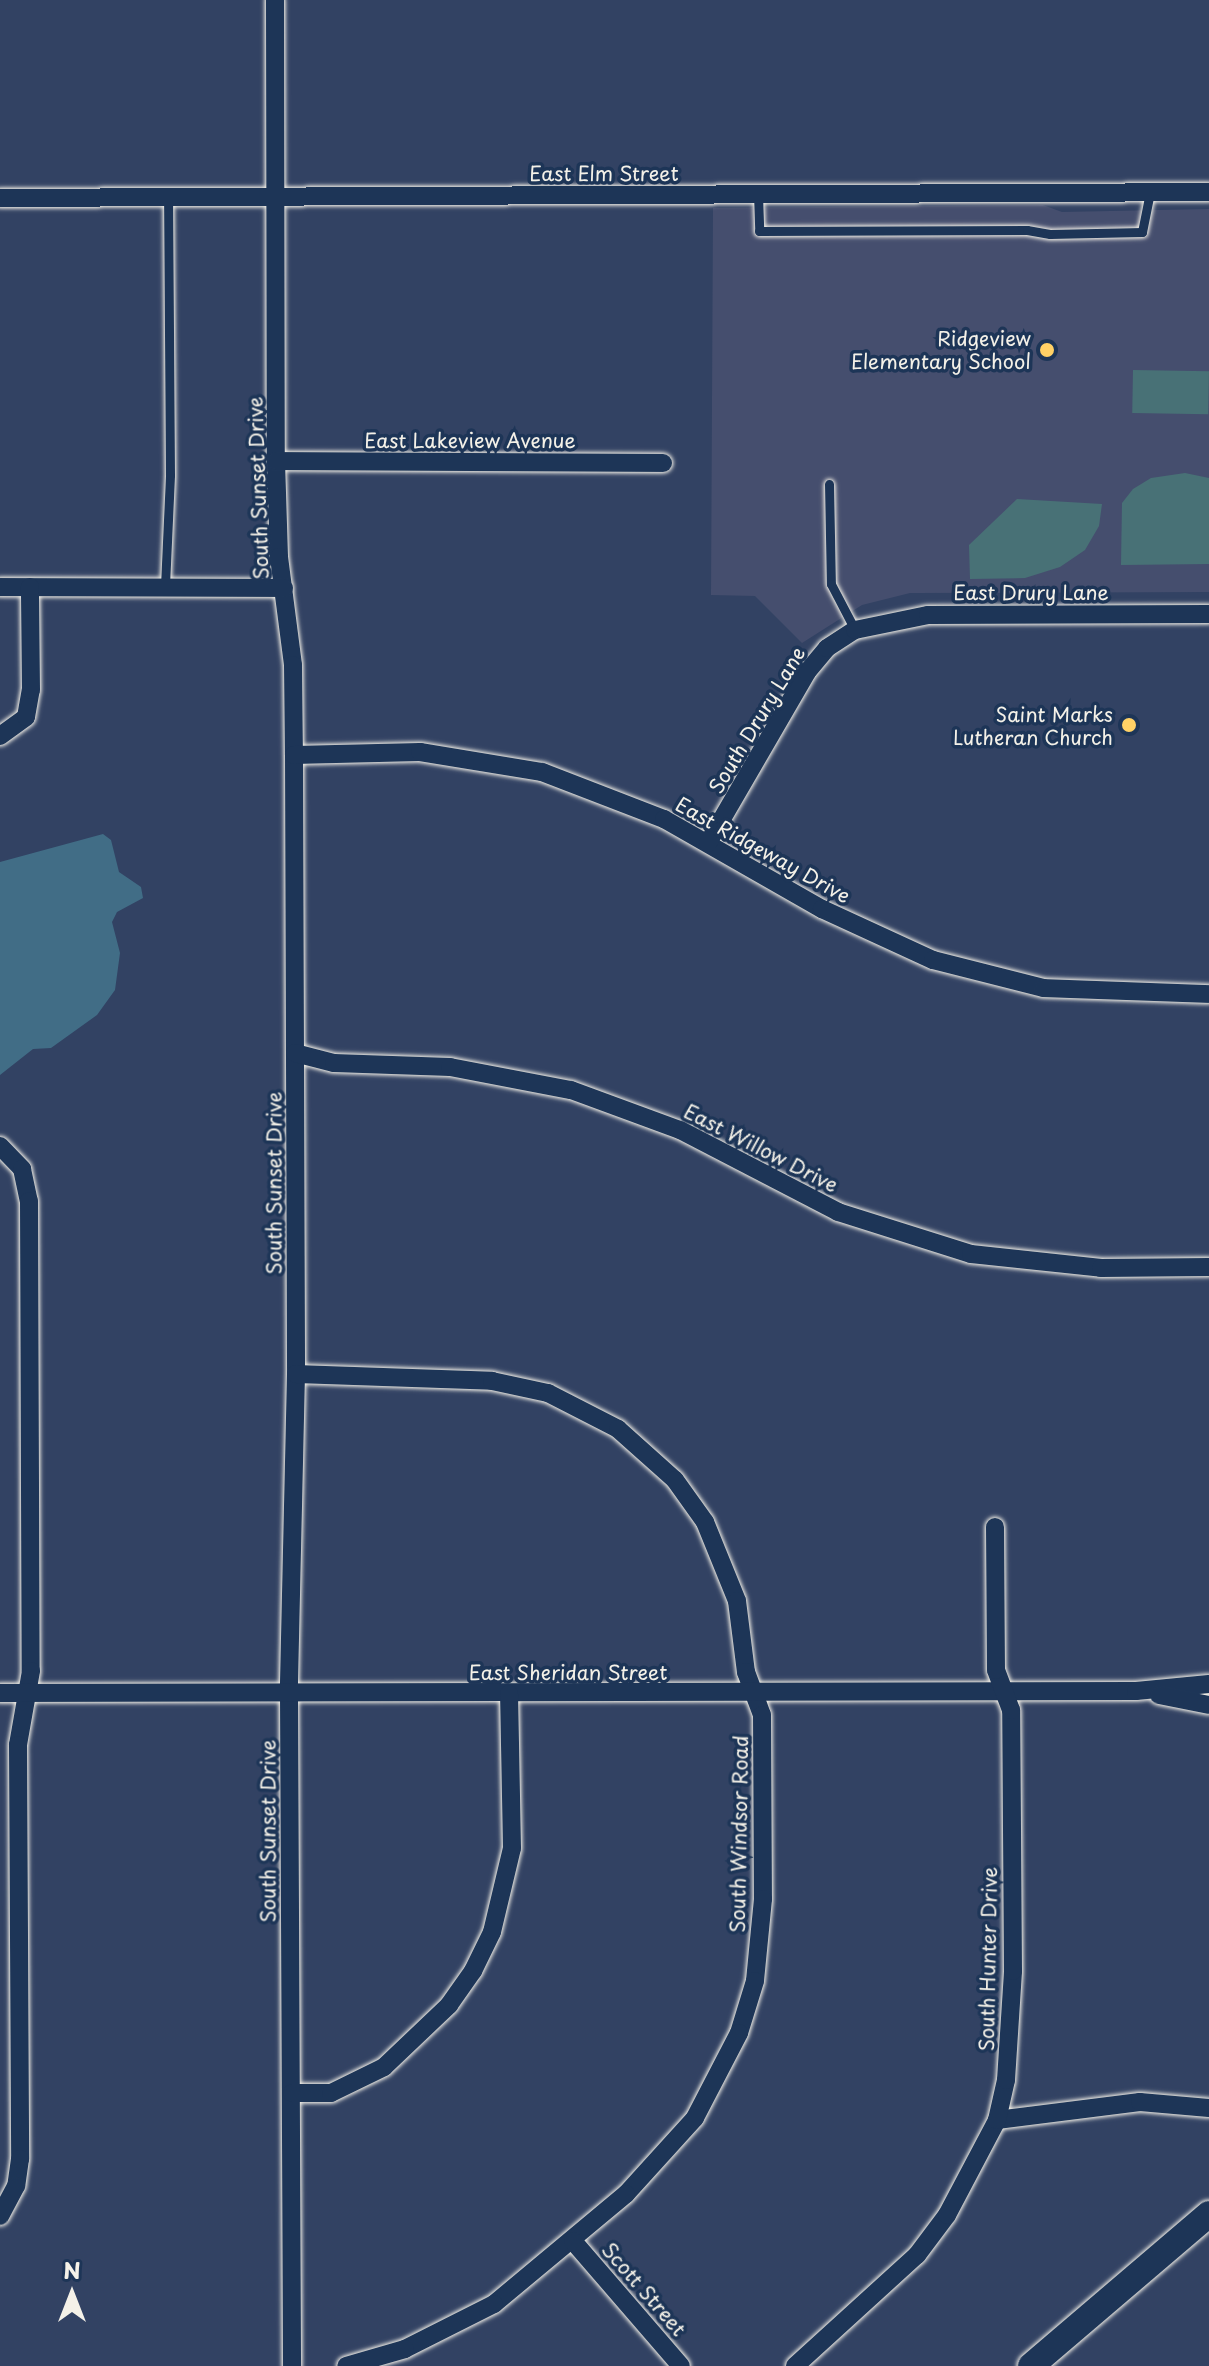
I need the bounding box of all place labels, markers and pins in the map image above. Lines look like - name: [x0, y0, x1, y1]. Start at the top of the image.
- place label: Ridgeview Elementary School: [851, 326, 1031, 373]
- marker: Ridgeview Elementary School: [1038, 341, 1056, 359]
- place label: Saint Marks Lutheran Church: [953, 702, 1113, 749]
- marker: Saint Marks Lutheran Church: [1120, 716, 1138, 734]

